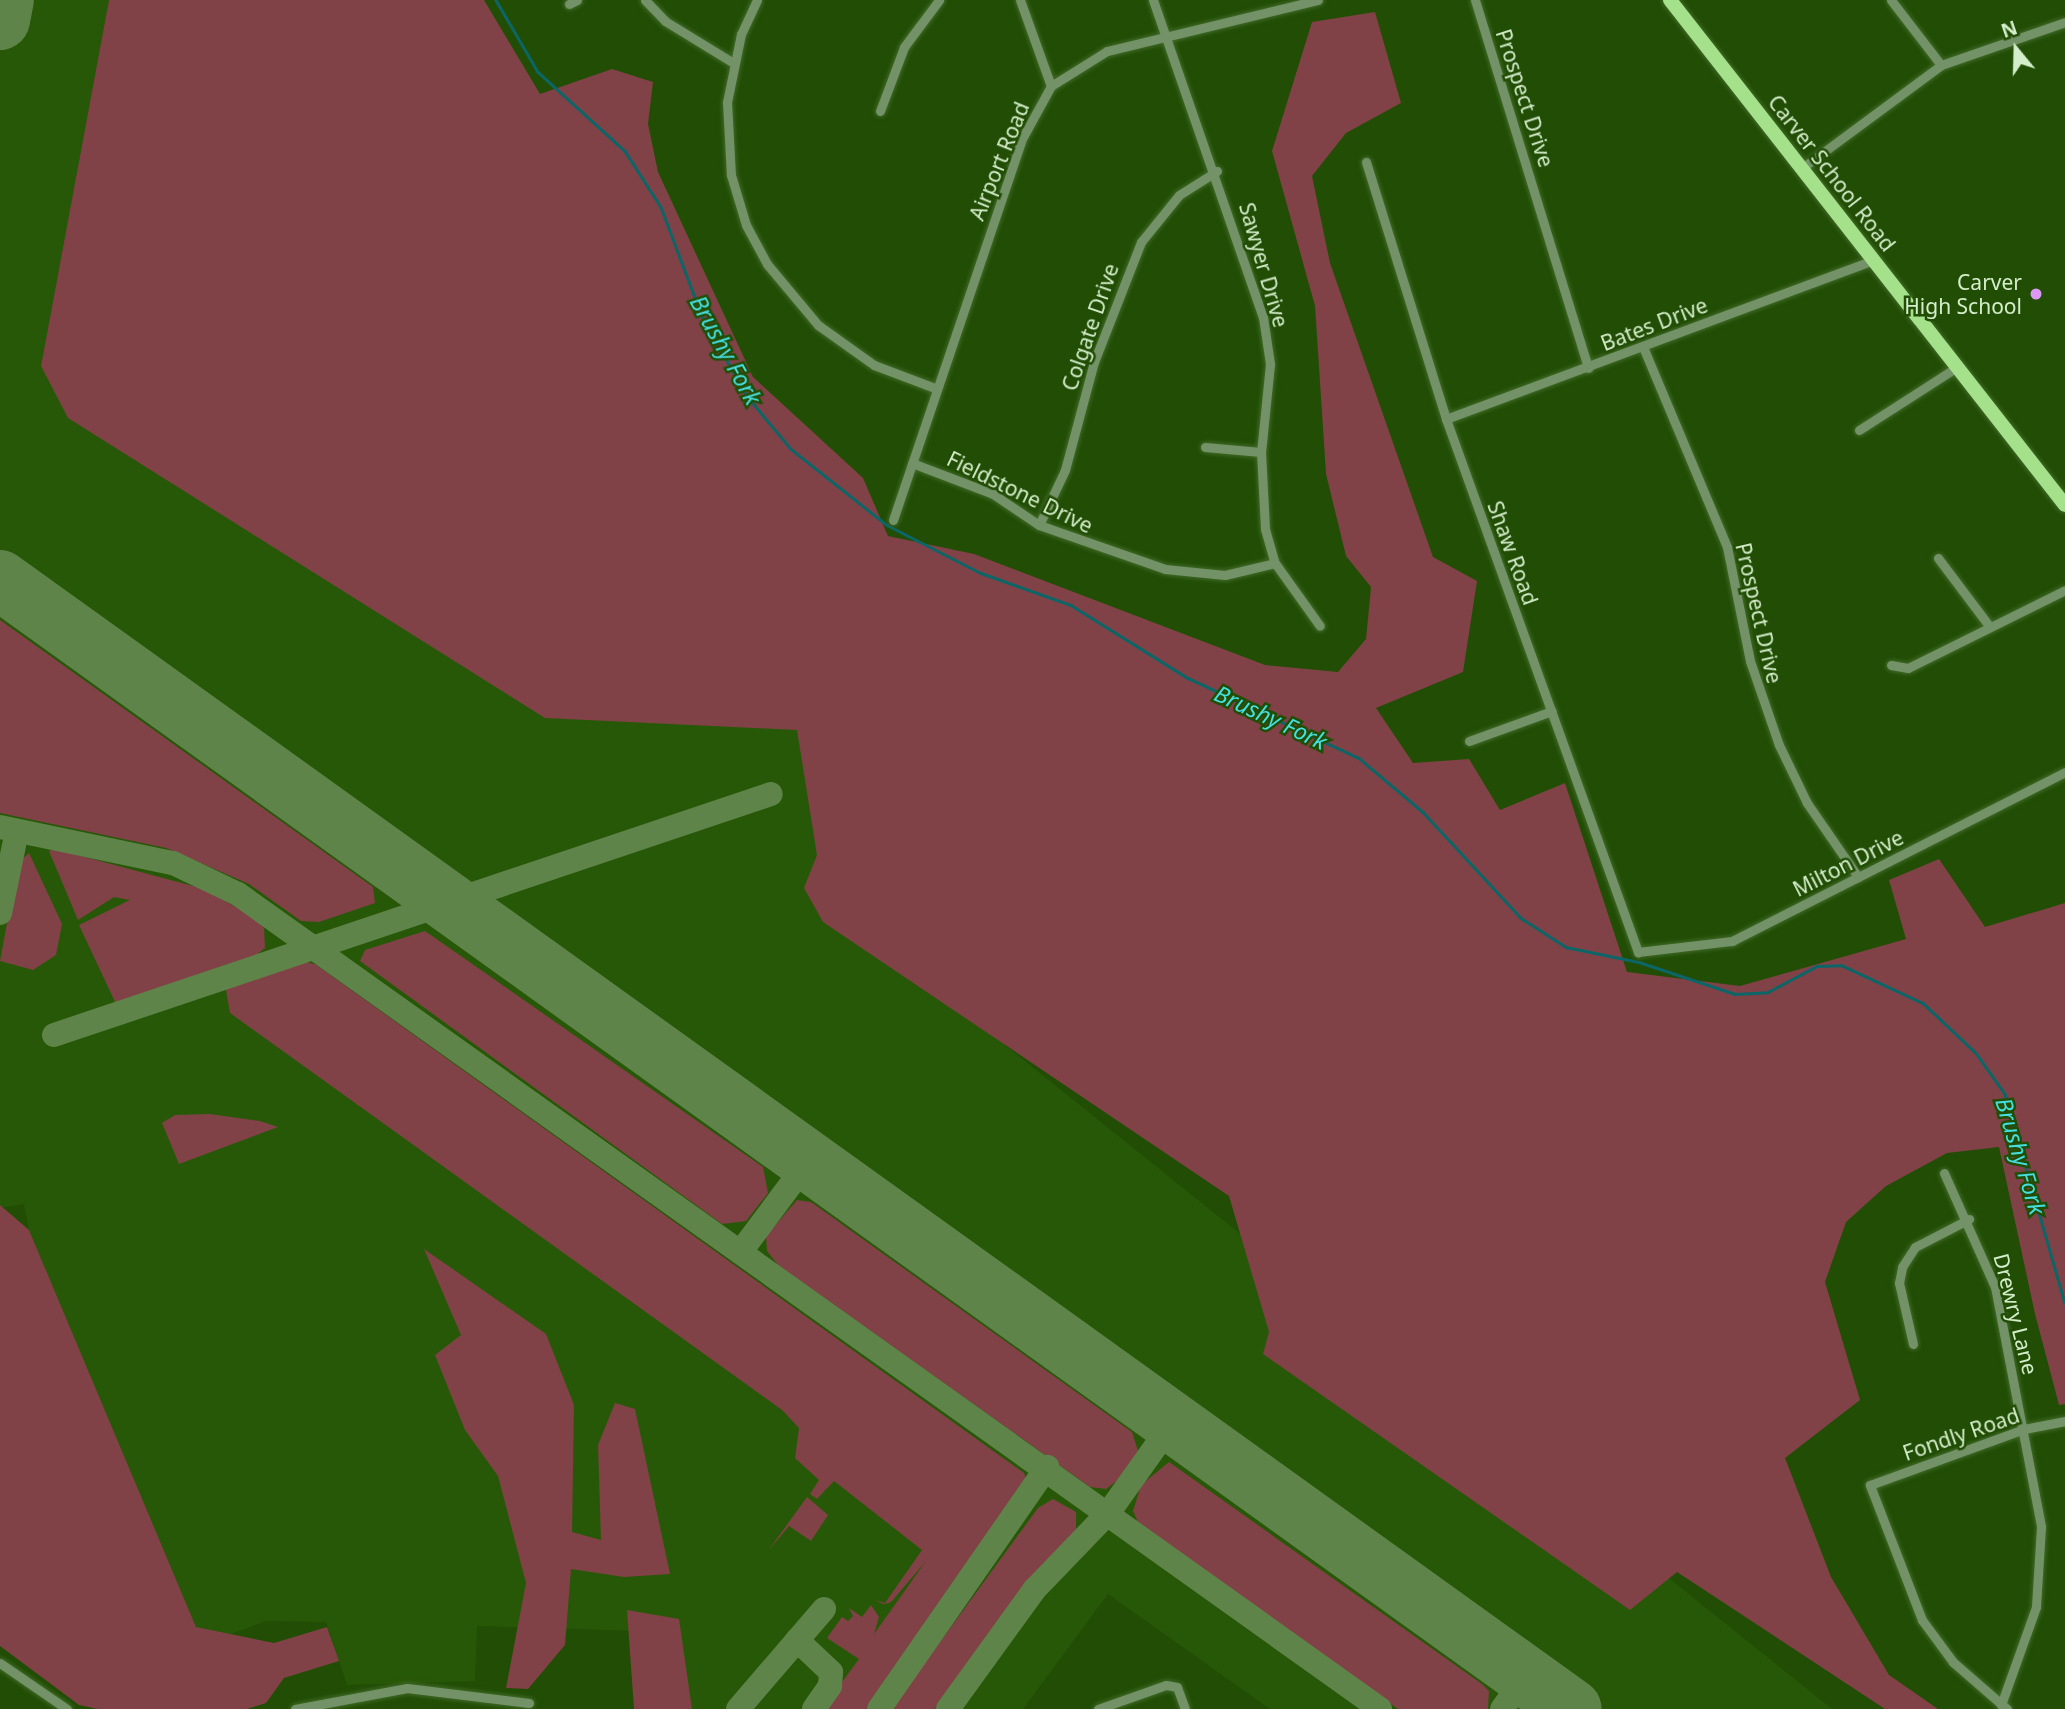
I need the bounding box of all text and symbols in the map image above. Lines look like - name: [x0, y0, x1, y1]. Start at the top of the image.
- north arrow: [1981, 14, 2051, 84]
- text: N: [1998, 14, 2021, 44]
- street label: Prospect Drive: [1491, 26, 1559, 170]
- street label: Carver School Road: [1763, 90, 1901, 256]
- street label: Airport Road: [964, 98, 1034, 224]
- street label: Sawyer Drive: [1234, 200, 1294, 330]
- street label: Colgate Drive: [1056, 260, 1124, 394]
- place label: Carver High School: [1904, 269, 2022, 319]
- marker: Carver High School: [2028, 286, 2044, 302]
- water label: Brushy Fork: [685, 291, 767, 409]
- street label: Bates Drive: [1597, 292, 1711, 356]
- street label: Fieldstone Drive: [943, 446, 1097, 538]
- street label: Shaw Road: [1483, 498, 1543, 608]
- street label: Prospect Drive: [1731, 540, 1787, 686]
- water label: Brushy Fork: [1210, 679, 1332, 755]
- street label: Milton Drive: [1789, 824, 1907, 902]
- water label: Brushy Fork: [1990, 1094, 2052, 1218]
- street label: Drewry Lane: [1989, 1251, 2043, 1377]
- street label: Fondly Road: [1899, 1402, 2023, 1466]

